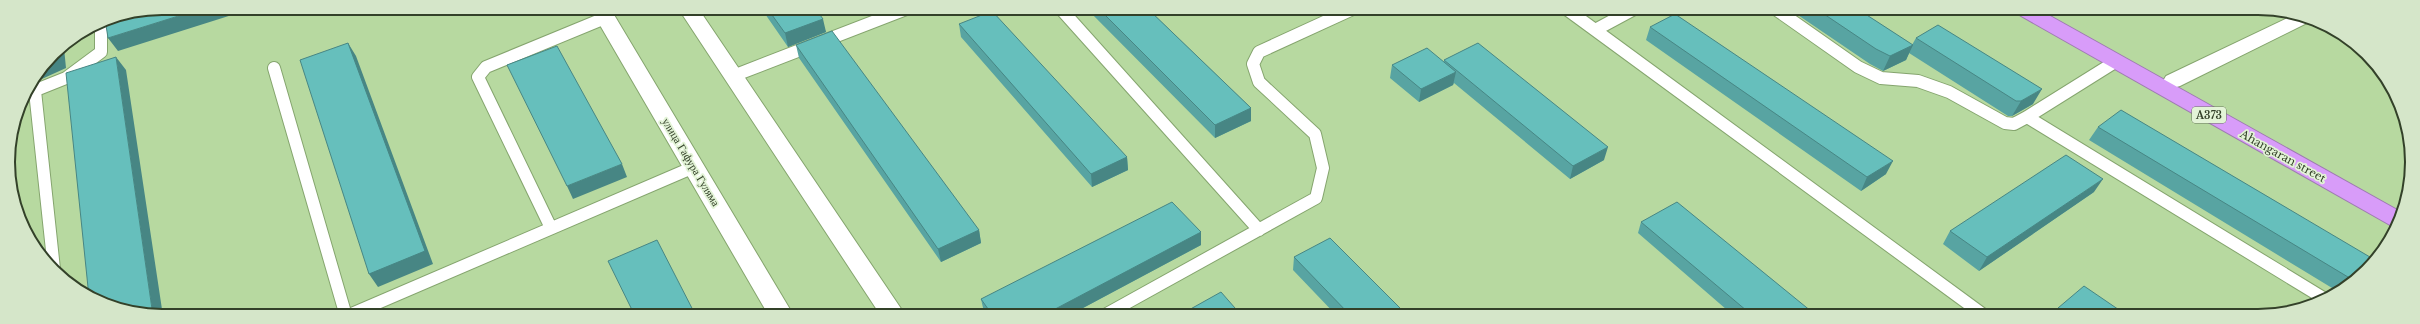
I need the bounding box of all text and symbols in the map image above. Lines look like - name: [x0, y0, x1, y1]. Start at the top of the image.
- road number: A373: [2192, 107, 2226, 123]
- street label: улица Гафура Гуляма: [659, 115, 723, 209]
- street label: Ahangaran street: [2237, 126, 2329, 186]

